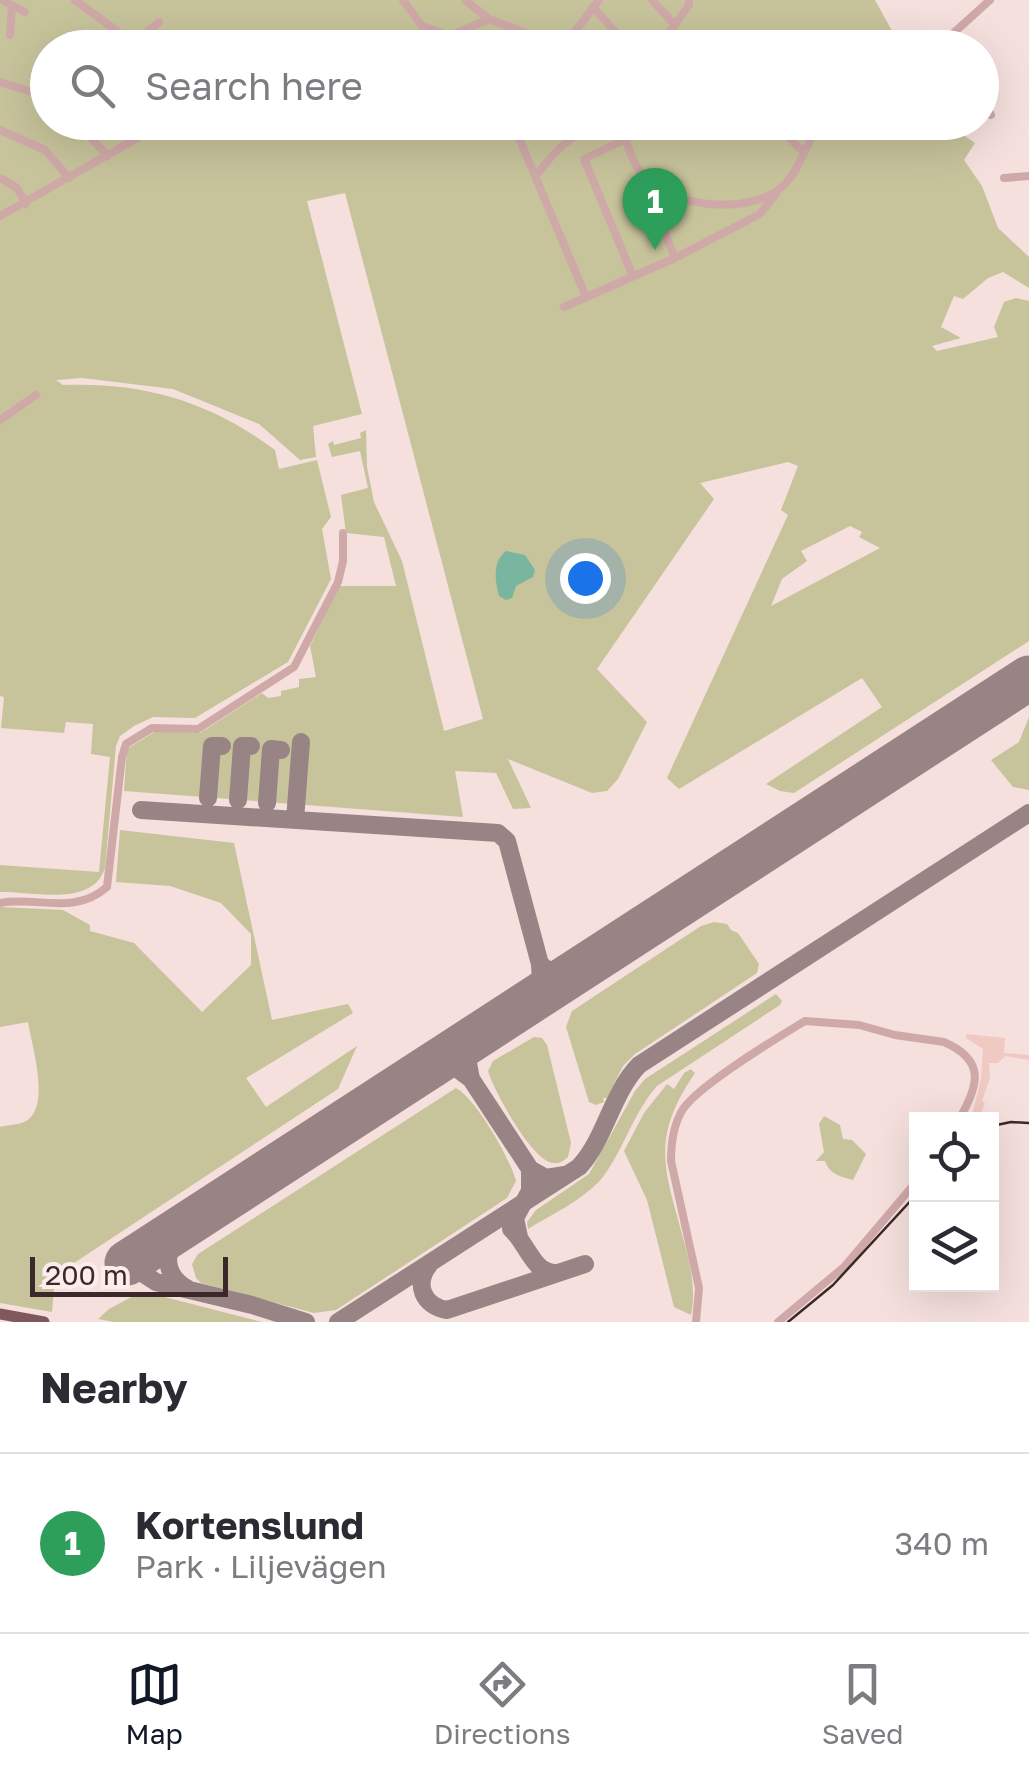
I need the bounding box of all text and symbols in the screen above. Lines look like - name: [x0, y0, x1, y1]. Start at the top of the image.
- search box: [30, 30, 999, 140]
- icon: search: [65, 58, 120, 113]
- text: Search here: [145, 63, 363, 108]
- pin: 1: [622, 168, 688, 250]
- your location: [560, 553, 611, 604]
- map controls: [909, 1112, 999, 1292]
- button: locate: [909, 1112, 999, 1202]
- button: layers: [909, 1202, 999, 1292]
- scale bar: [30, 1252, 228, 1296]
- text: 200 m: [45, 1258, 128, 1291]
- text: Nearby: [40, 1362, 188, 1412]
- text: Kortenslund: [135, 1502, 364, 1547]
- text: 1: [64, 1524, 81, 1562]
- text: 340 m: [895, 1524, 989, 1562]
- text: Park · Liljevägen: [135, 1547, 387, 1585]
- tab: Map: [126, 1657, 183, 1750]
- tab: Directions: [434, 1657, 571, 1750]
- tab: Saved: [822, 1657, 903, 1750]

